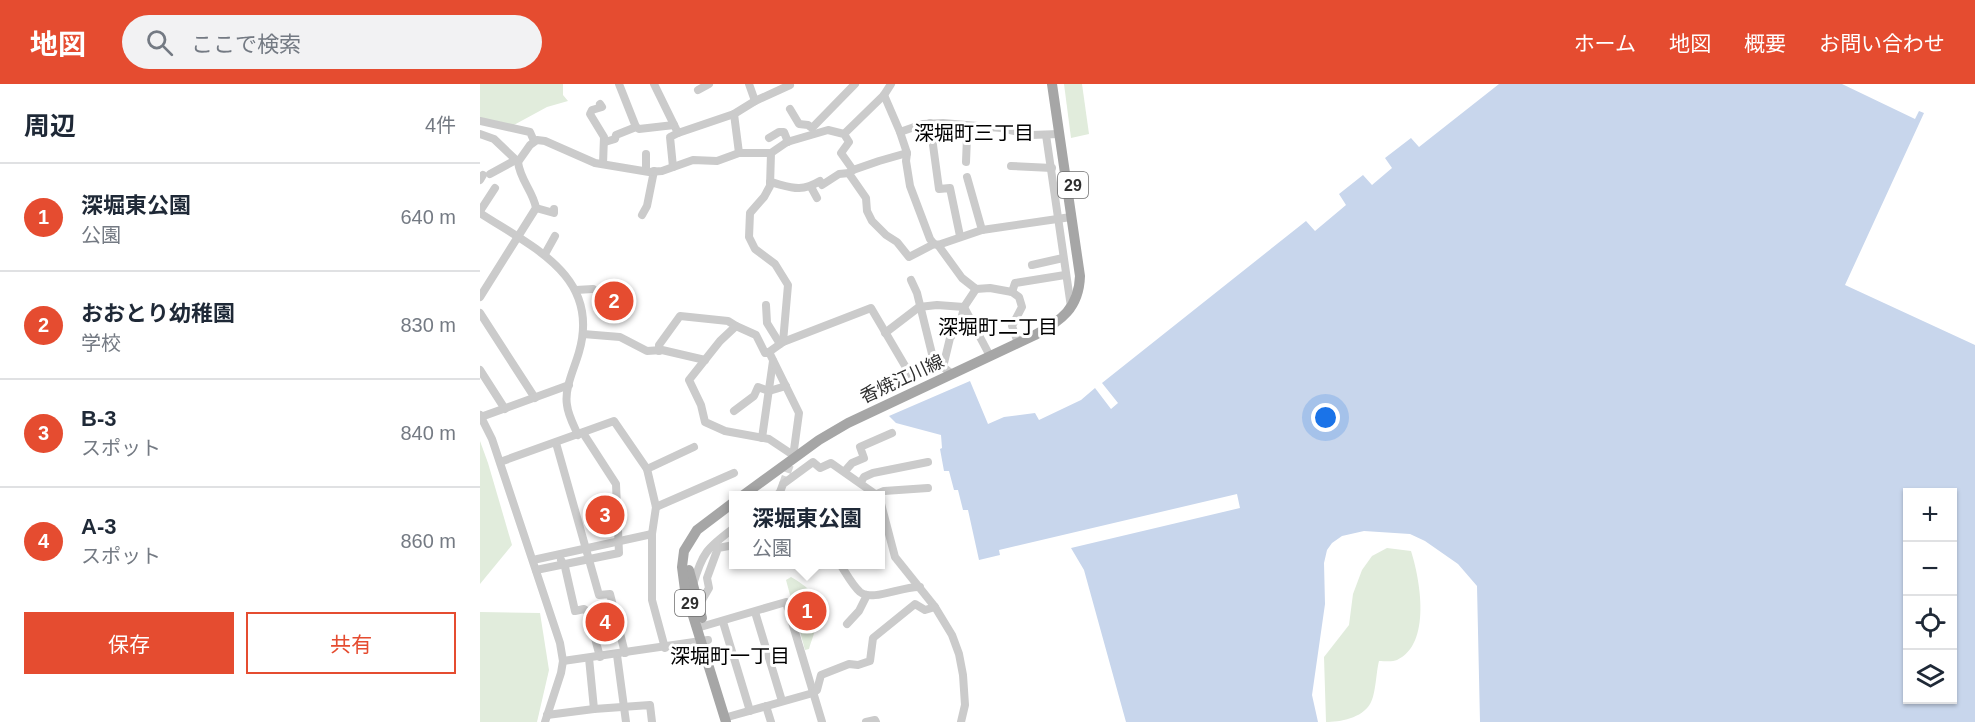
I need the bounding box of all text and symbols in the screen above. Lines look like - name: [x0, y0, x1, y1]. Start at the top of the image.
- search box: [122, 15, 542, 69]
- icon: search: [143, 26, 176, 59]
- text: 地図: [30, 29, 86, 60]
- text: ここで検索: [191, 32, 301, 57]
- text: ホーム: [1574, 32, 1636, 55]
- text: 地図: [1669, 32, 1711, 55]
- text: 概要: [1744, 32, 1786, 55]
- text: お問い合わせ: [1819, 32, 1945, 55]
- text: 周辺: [24, 111, 76, 141]
- text: 4件: [425, 114, 456, 136]
- district label: 深堀町三丁目: [914, 122, 1034, 144]
- road number: 29: [1058, 172, 1088, 198]
- text: 深堀東公園: [81, 193, 191, 218]
- text: 1: [38, 206, 49, 228]
- text: 640 m: [400, 206, 456, 228]
- text: 公園: [81, 224, 121, 246]
- pin: 2: [594, 278, 634, 324]
- text: おおとり幼稚園: [81, 301, 235, 326]
- text: 2: [38, 314, 49, 336]
- text: 830 m: [400, 314, 456, 336]
- district label: 深堀町二丁目: [938, 316, 1058, 338]
- text: 学校: [81, 332, 121, 354]
- street label: 香焼江川線: [857, 351, 947, 407]
- your location: [1311, 403, 1340, 432]
- text: B-3: [81, 406, 116, 431]
- text: 3: [38, 422, 49, 444]
- text: 840 m: [400, 422, 456, 444]
- text: スポット: [81, 437, 161, 459]
- map controls: [1903, 488, 1957, 704]
- button: +: [1903, 488, 1957, 542]
- popup: [729, 491, 885, 569]
- pin: 3: [586, 492, 624, 538]
- text: 深堀東公園: [752, 506, 862, 531]
- text: A-3: [81, 514, 116, 539]
- text: 4: [38, 530, 49, 552]
- text: 860 m: [400, 530, 456, 552]
- text: 公園: [752, 537, 792, 559]
- button: −: [1903, 542, 1957, 596]
- text: スポット: [81, 545, 161, 567]
- pin: 1: [788, 588, 826, 634]
- road number: 29: [675, 590, 705, 616]
- button: locate: [1903, 596, 1957, 650]
- pin: 4: [586, 600, 624, 644]
- button: 保存: [24, 612, 234, 674]
- button: 共有: [246, 612, 456, 674]
- district label: 深堀町一丁目: [670, 645, 790, 667]
- button: layers: [1903, 650, 1957, 704]

